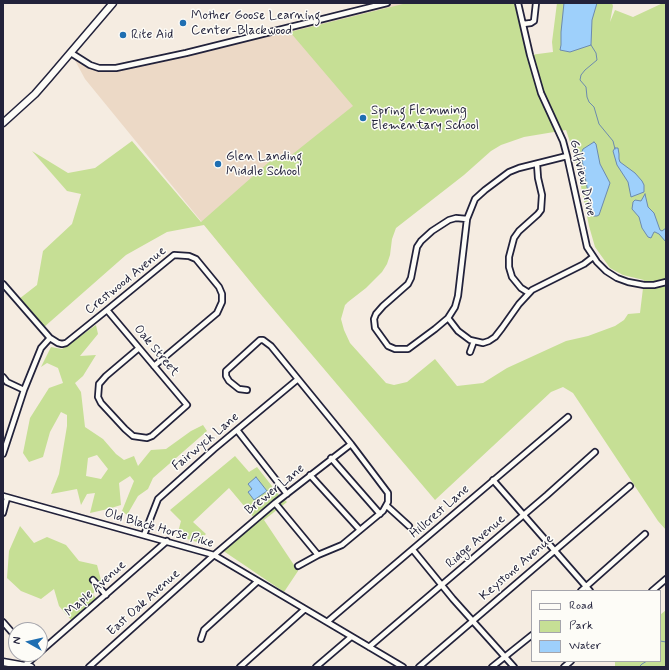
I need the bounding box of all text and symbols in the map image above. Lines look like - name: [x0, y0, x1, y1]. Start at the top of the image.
- place label: Mother Goose Learning Center-Blackwood: [191, 8, 320, 39]
- marker: Mother Goose Learning Center-Blackwood: [178, 18, 188, 28]
- place label: Rite Aid: [131, 27, 173, 43]
- marker: Rite Aid: [118, 30, 128, 40]
- place label: Spring Flemming Elementary School: [371, 103, 479, 134]
- marker: Spring Flemming Elementary School: [358, 113, 368, 123]
- street label: Golfview Drive: [566, 138, 598, 218]
- place label: Glen Landing Middle School: [226, 149, 302, 180]
- marker: Glen Landing Middle School: [213, 159, 223, 169]
- street label: Crestwood Avenue: [82, 244, 170, 318]
- street label: Oak Street: [130, 322, 182, 380]
- street label: Fairwyck Lane: [170, 410, 242, 474]
- street label: Brewer Lane: [242, 461, 308, 519]
- street label: Hillcrest Lane: [407, 482, 473, 542]
- street label: Old Black Horse Pike: [103, 506, 215, 552]
- street label: Ridge Avenue: [443, 512, 509, 572]
- street label: Keystone Avenue: [477, 532, 557, 604]
- street label: Maple Avenue: [62, 558, 130, 620]
- street label: East Oak Avenue: [104, 566, 184, 640]
- legend: [531, 590, 661, 662]
- text: Road: [569, 598, 593, 614]
- text: Park: [569, 618, 593, 634]
- north arrow: [8, 622, 48, 662]
- text: N: [10, 636, 25, 645]
- text: Water: [569, 638, 601, 654]

